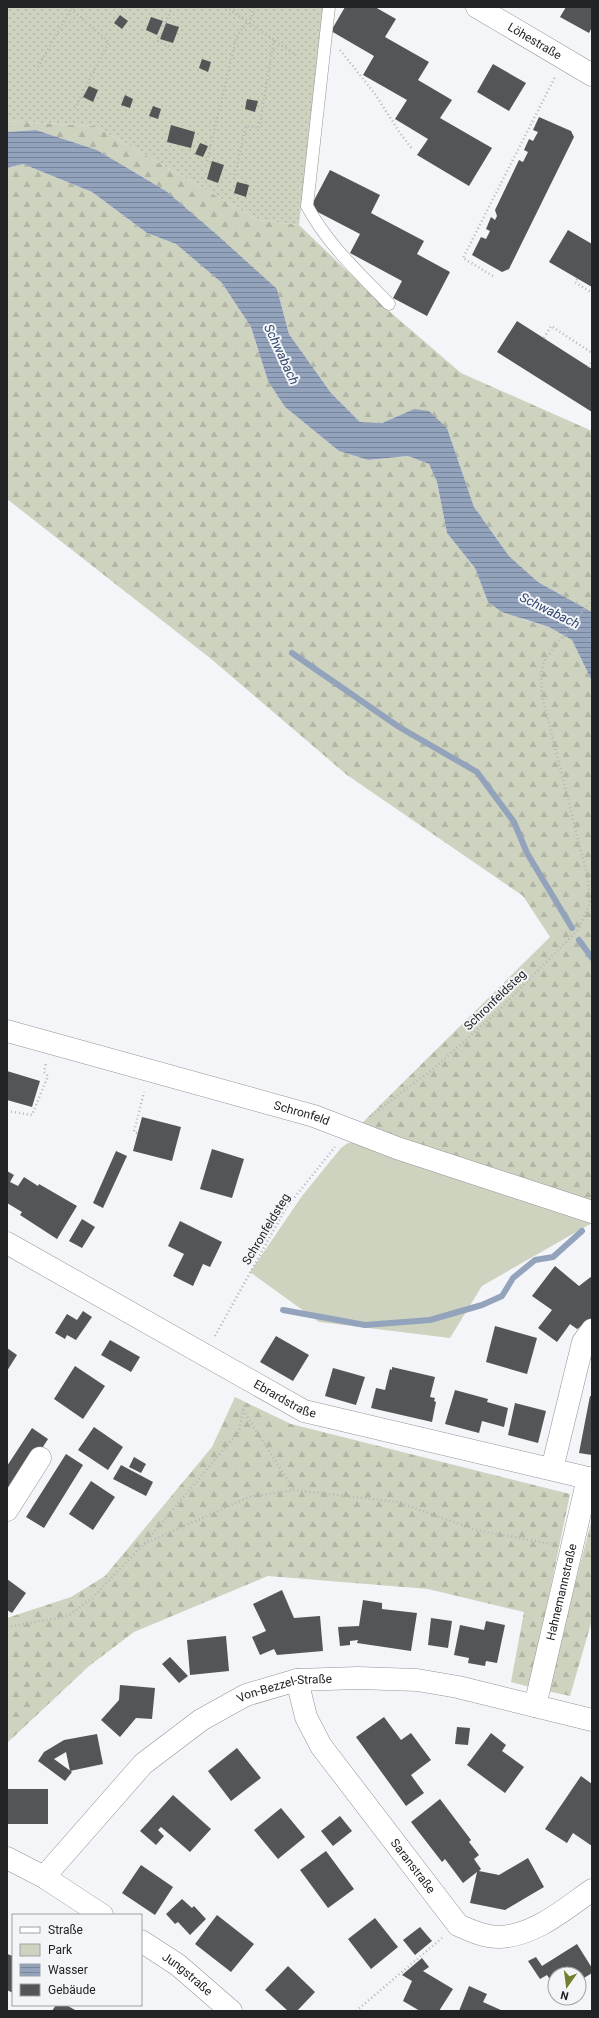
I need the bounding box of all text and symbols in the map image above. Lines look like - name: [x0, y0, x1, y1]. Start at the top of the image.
- street label: Löhestraße: [505, 20, 564, 62]
- water label: Schwabach: [261, 322, 302, 387]
- water label: Schwabach: [517, 589, 582, 631]
- street label: Schronfeldsteg: [461, 967, 529, 1033]
- street label: Schronfeld: [272, 1098, 332, 1128]
- street label: Schronfeldsteg: [239, 1191, 293, 1267]
- street label: Ebrardstraße: [251, 1377, 317, 1421]
- street label: Hahnemannstraße: [543, 1542, 580, 1642]
- street label: Von-Bezzel-Straße: [235, 1672, 332, 1706]
- street label: Saranstraße: [388, 1836, 438, 1896]
- legend: [12, 1914, 142, 2006]
- text: Straße: [48, 1923, 83, 1937]
- text: Park: [48, 1943, 73, 1957]
- street label: Jungstraße: [160, 1950, 215, 1999]
- text: Wasser: [48, 1963, 88, 1977]
- north arrow: [547, 1966, 587, 2006]
- text: Gebäude: [48, 1983, 96, 1997]
- text: N: [559, 1988, 570, 2002]

